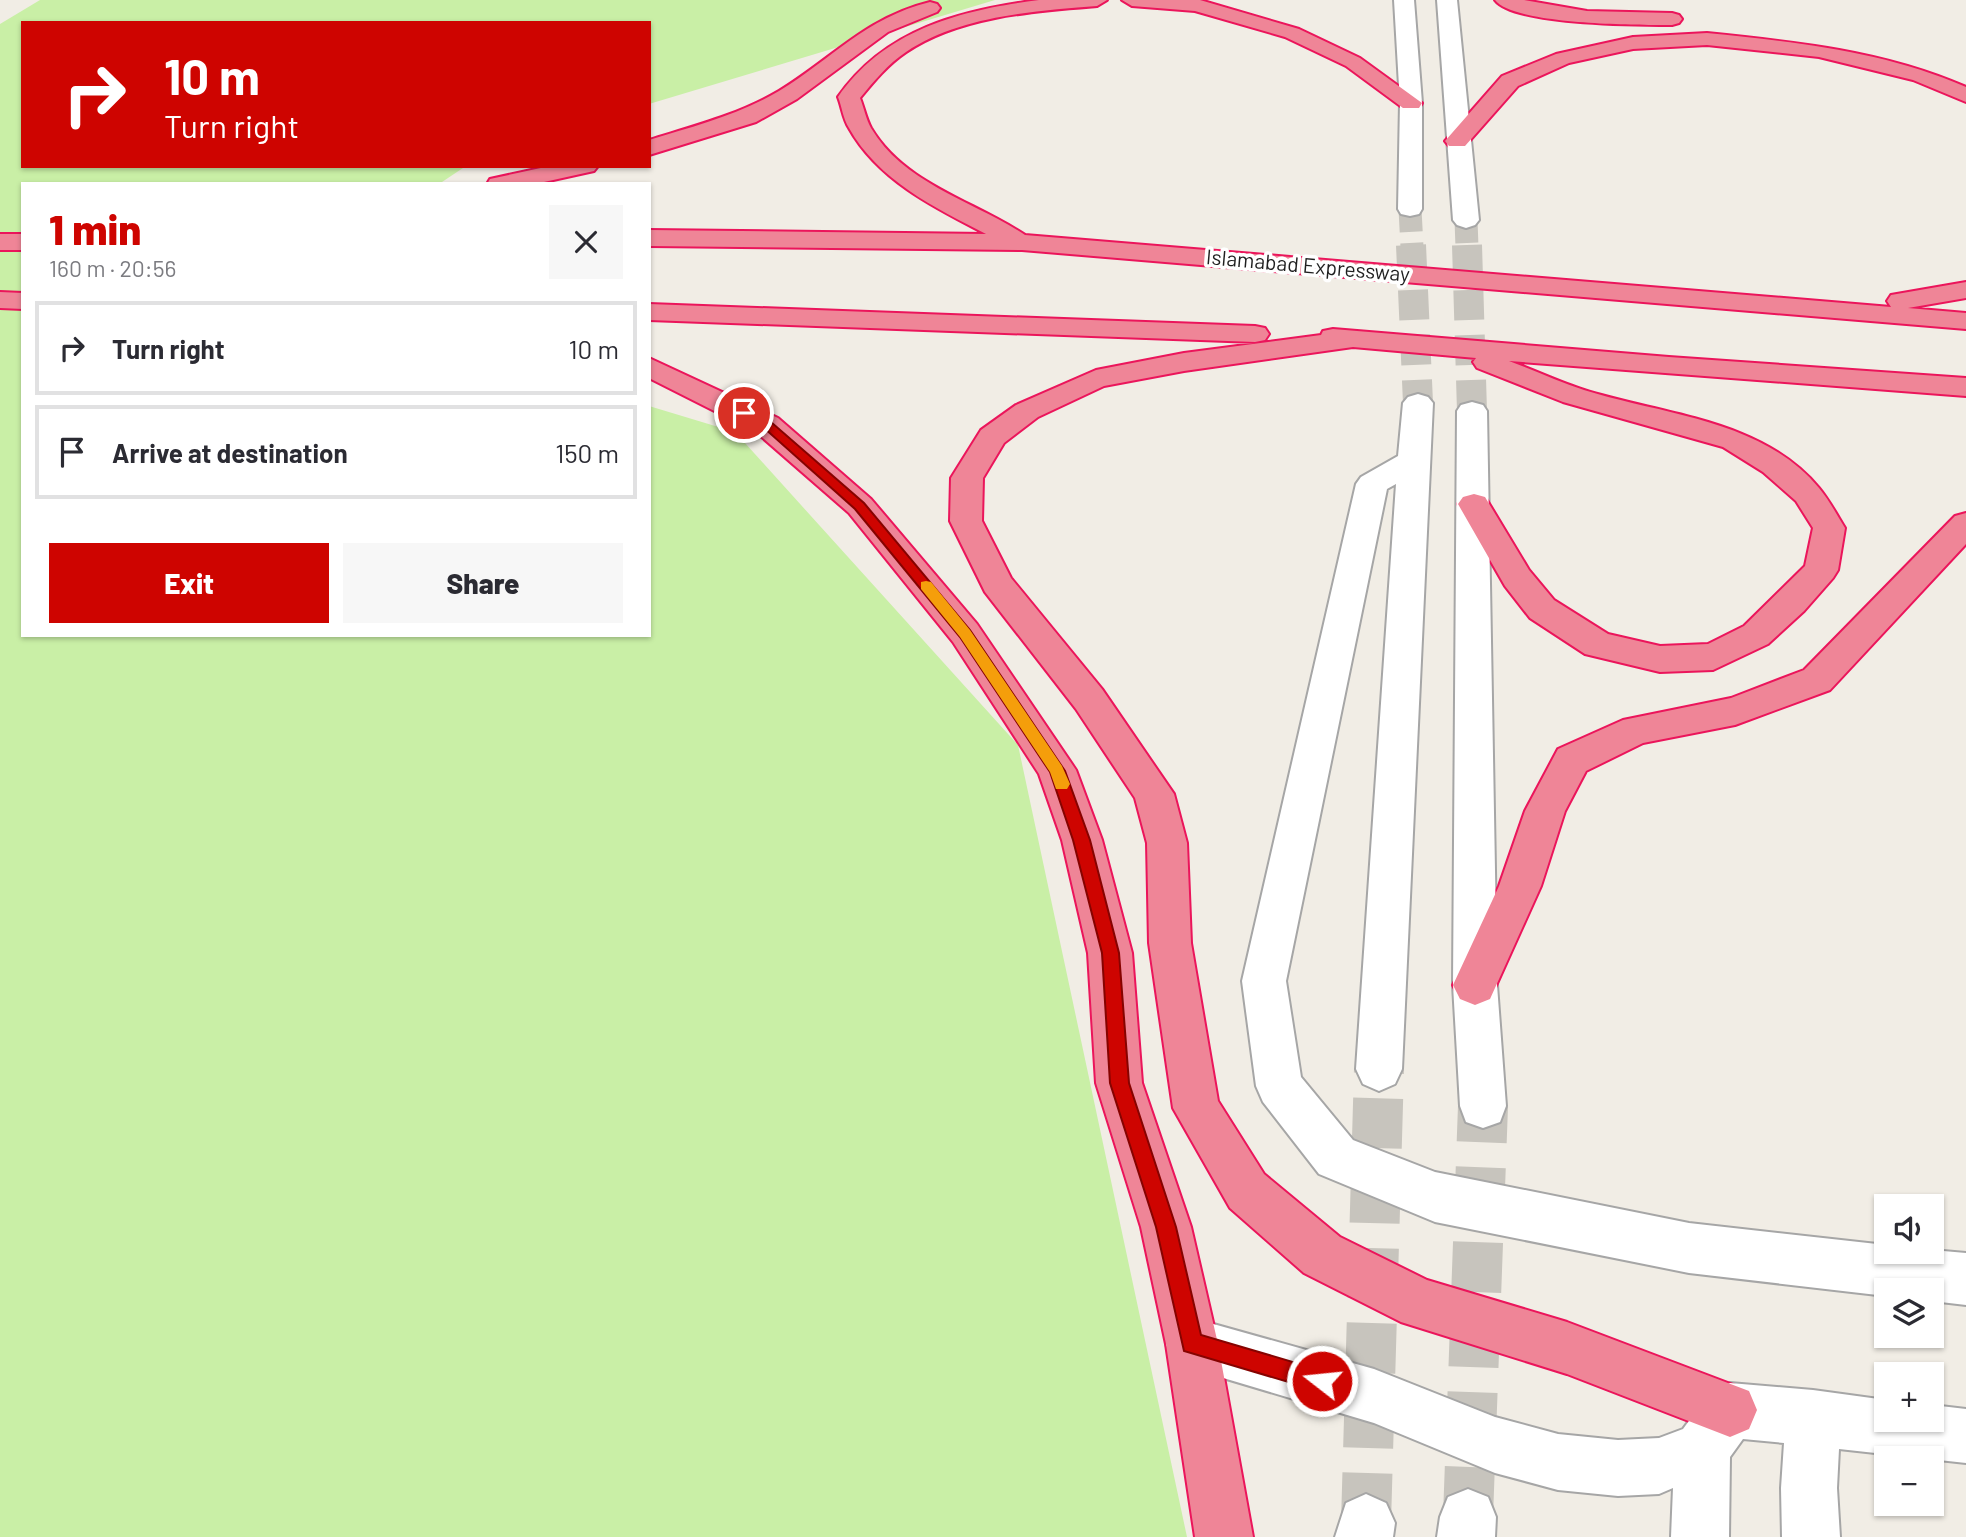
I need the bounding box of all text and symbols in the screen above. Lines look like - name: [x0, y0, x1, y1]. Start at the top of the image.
- text: 10 m: [164, 46, 260, 105]
- icon: right: [49, 49, 140, 140]
- text: Turn right: [164, 106, 299, 144]
- text: 1 min: [49, 203, 141, 253]
- button: close: [549, 205, 623, 279]
- street label: Islamabad Expressway: [1205, 243, 1411, 286]
- text: 160 m · 20:56: [49, 254, 176, 282]
- icon: right: [53, 329, 91, 367]
- text: Turn right: [112, 333, 225, 364]
- text: 10 m: [569, 333, 619, 364]
- pin: [714, 383, 774, 443]
- icon: arrive: [725, 394, 763, 432]
- icon: arrive: [53, 433, 91, 471]
- text: Arrive at destination: [112, 437, 348, 468]
- text: 150 m: [555, 437, 619, 468]
- button: Exit: [49, 543, 329, 623]
- button: Share: [343, 543, 623, 623]
- map controls: [1874, 1194, 1944, 1516]
- button: sound: [1874, 1194, 1944, 1264]
- button: layers: [1874, 1278, 1944, 1348]
- position arrow: [1285, 1344, 1359, 1418]
- button: +: [1874, 1362, 1944, 1432]
- button: −: [1874, 1446, 1944, 1516]

